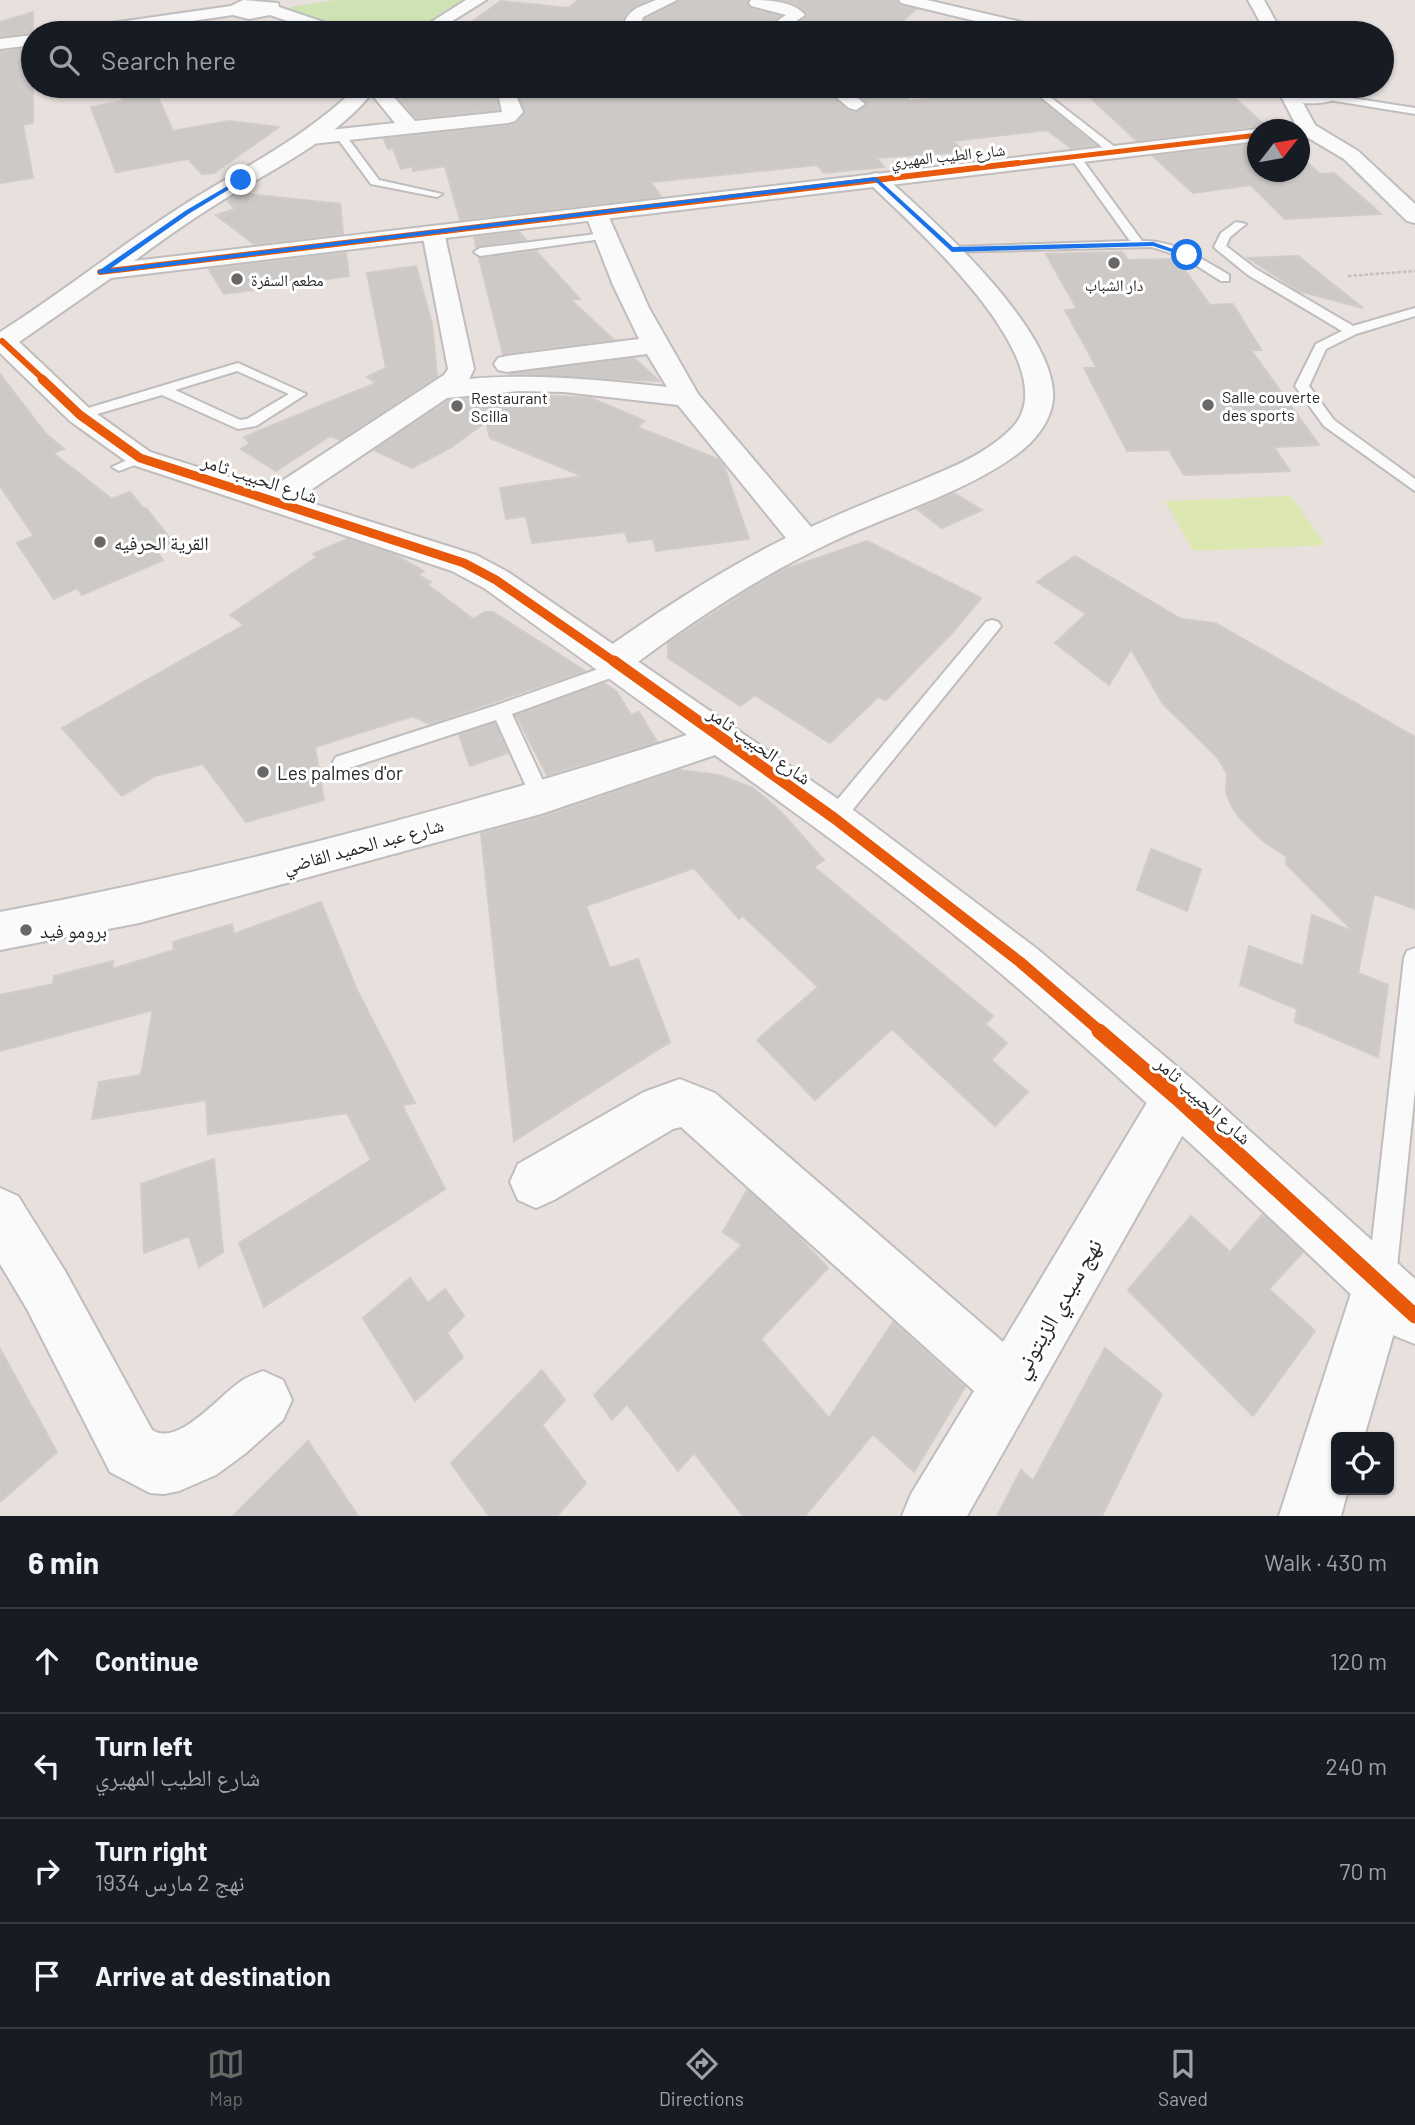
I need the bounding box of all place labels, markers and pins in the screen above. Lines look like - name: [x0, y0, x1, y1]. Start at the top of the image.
- marker: دار الشباب: [1106, 255, 1122, 271]
- place label: مطعم السفرة: [251, 270, 324, 291]
- marker: مطعم السفرة: [229, 271, 245, 287]
- place label: دار الشباب: [1085, 275, 1143, 295]
- place label: Salle couverte des sports: [1222, 387, 1320, 424]
- place label: Restaurant Scilla: [471, 388, 548, 425]
- marker: Salle couverte des sports: [1200, 397, 1216, 413]
- marker: Restaurant Scilla: [449, 398, 465, 414]
- place label: القرية الحرفيه: [114, 531, 209, 555]
- marker: القرية الحرفيه: [92, 534, 108, 550]
- place label: Les palmes d'or: [277, 761, 403, 784]
- marker: Les palmes d'or: [255, 764, 271, 780]
- place label: برومو فيد: [40, 919, 107, 943]
- marker: برومو فيد: [18, 922, 34, 938]

